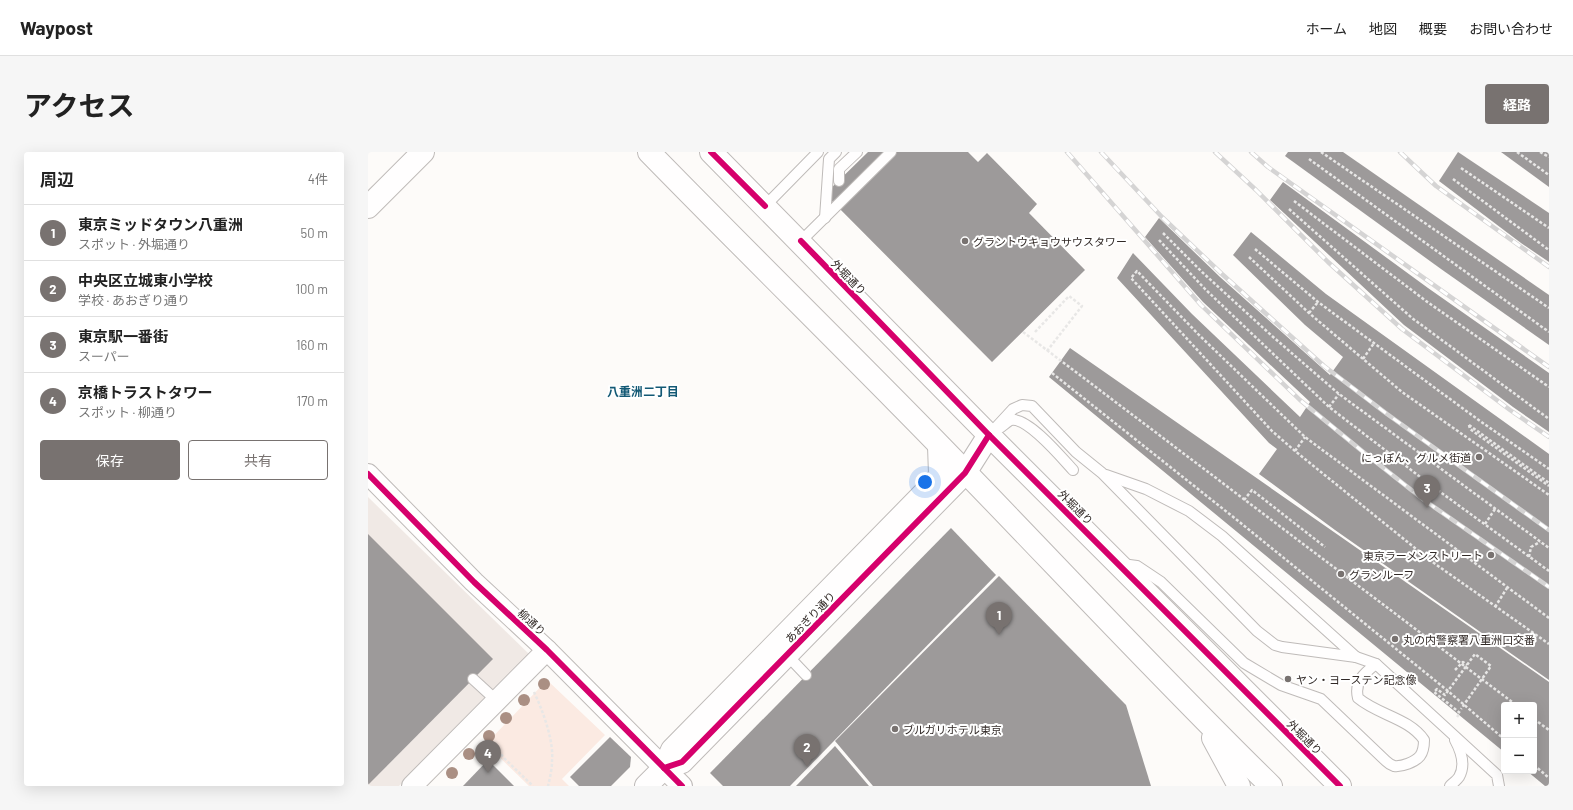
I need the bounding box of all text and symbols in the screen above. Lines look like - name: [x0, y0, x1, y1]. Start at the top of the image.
- text: Waypost: [20, 16, 93, 39]
- text: ホーム: [1305, 20, 1347, 37]
- text: 地図: [1369, 20, 1397, 37]
- text: 概要: [1419, 20, 1447, 37]
- text: お問い合わせ: [1469, 20, 1553, 37]
- button: 経路: [1485, 84, 1549, 124]
- text: アクセス: [24, 88, 135, 122]
- text: 周辺: [40, 169, 74, 189]
- text: 4件: [308, 171, 328, 187]
- text: 東京ミッドタウン八重洲: [78, 215, 243, 233]
- text: 1: [51, 225, 55, 241]
- text: 50 m: [301, 225, 328, 241]
- place label: グラントウキョウサウスタワー: [973, 235, 1127, 248]
- text: スポット · 外堀通り: [78, 236, 190, 252]
- marker: グラントウキョウサウスタワー: [960, 236, 970, 246]
- street label: 外堀通り: [829, 257, 869, 297]
- text: 中央区立城東小学校: [78, 271, 213, 289]
- text: 2: [49, 281, 57, 297]
- text: 100 m: [295, 281, 328, 297]
- text: 学校 · あおぎり通り: [78, 292, 190, 308]
- text: 東京駅一番街: [78, 327, 168, 345]
- text: 3: [49, 337, 57, 353]
- text: 160 m: [296, 337, 328, 353]
- text: スーパー: [78, 348, 130, 364]
- text: 京橋トラストタワー: [78, 383, 213, 401]
- district label: 八重洲二丁目: [607, 384, 679, 398]
- text: 4: [49, 393, 57, 409]
- text: 170 m: [297, 393, 328, 409]
- text: スポット · 柳通り: [78, 404, 177, 420]
- button: 保存: [40, 440, 180, 480]
- button: 共有: [188, 440, 328, 480]
- place label: にっぽん、グルメ街道: [1361, 451, 1471, 464]
- marker: にっぽん、グルメ街道: [1474, 452, 1484, 462]
- your location: [915, 472, 935, 492]
- pin: 3: [1414, 475, 1440, 508]
- street label: 外堀通り: [1056, 487, 1096, 527]
- place label: 東京ラーメンストリート: [1363, 549, 1483, 562]
- marker: 東京ラーメンストリート: [1486, 550, 1496, 560]
- place label: グランルーフ: [1349, 568, 1414, 581]
- marker: グランルーフ: [1336, 569, 1346, 579]
- street label: あおぎり通り: [782, 589, 838, 645]
- pin: 1: [986, 602, 1012, 635]
- street label: 柳通り: [515, 606, 549, 638]
- place label: 丸の内警察署八重洲口交番: [1403, 633, 1535, 646]
- marker: 丸の内警察署八重洲口交番: [1390, 634, 1400, 644]
- place label: ヤン・ヨーステン記念像: [1296, 673, 1416, 686]
- marker: ヤン・ヨーステン記念像: [1283, 674, 1293, 684]
- map controls: [1501, 702, 1537, 774]
- button: +: [1501, 702, 1537, 738]
- street label: 外堀通り: [1285, 717, 1325, 757]
- place label: ブルガリホテル東京: [903, 723, 1002, 736]
- marker: ブルガリホテル東京: [890, 724, 900, 734]
- pin: 2: [794, 734, 820, 767]
- button: −: [1501, 738, 1537, 774]
- pin: 4: [475, 740, 501, 773]

